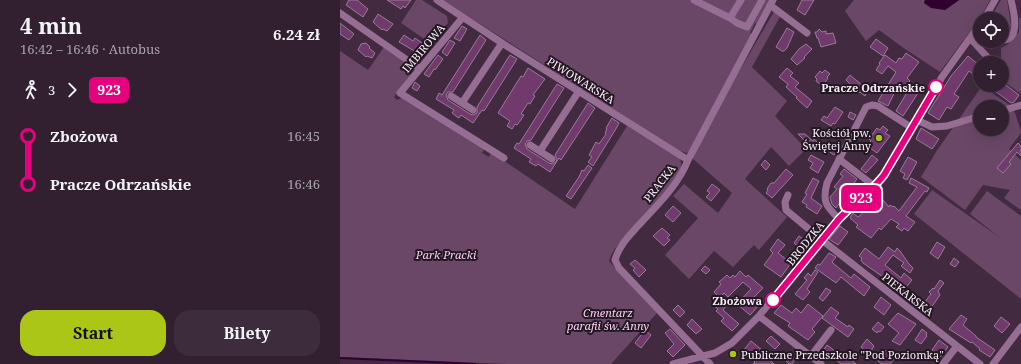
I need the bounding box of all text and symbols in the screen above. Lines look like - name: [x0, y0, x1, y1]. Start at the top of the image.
- text: 4 min: [20, 10, 82, 40]
- map controls: [973, 12, 1009, 136]
- button: locate: [973, 12, 1009, 48]
- street label: IMBIROWA: [398, 20, 448, 75]
- text: 6.24 zł: [273, 24, 320, 44]
- text: 16:42 – 16:46 · Autobus: [20, 40, 160, 58]
- street label: PIWOWARSKA: [544, 53, 618, 107]
- button: +: [973, 56, 1009, 92]
- icon: walk: [20, 79, 42, 101]
- icon: forward: [61, 79, 83, 101]
- marker: Pracze Odrzańskie: [928, 79, 944, 95]
- text: 923: [97, 80, 121, 99]
- place label: Pracze Odrzańskie: [821, 80, 925, 95]
- text: 3: [48, 81, 55, 99]
- button: −: [973, 100, 1009, 136]
- place label: Kościół pw. Świętej Anny: [802, 125, 872, 153]
- text: Zbożowa: [50, 126, 118, 146]
- text: 16:45: [287, 127, 320, 145]
- marker: Kościół pw. Świętej Anny: [874, 133, 884, 143]
- street label: PRACKA: [640, 161, 678, 205]
- text: Pracze Odrzańskie: [50, 174, 191, 194]
- text: 16:46: [287, 175, 320, 193]
- line badge: 923: [838, 185, 884, 211]
- text: 923: [849, 188, 873, 207]
- street label: BRODZKA: [783, 218, 827, 268]
- park label: Park Pracki: [415, 247, 477, 262]
- street label: PIEKARSKA: [879, 269, 937, 319]
- marker: Zbożowa: [765, 292, 781, 308]
- place label: Zbożowa: [712, 293, 762, 308]
- park label: Cmentarz parafii św. Anny: [566, 305, 649, 333]
- button: Start: [20, 310, 166, 356]
- button: Bilety: [174, 310, 320, 356]
- place label: Publiczne Przedszkole "Pod Poziomką": [741, 347, 944, 362]
- marker: Publiczne Przedszkole "Pod Poziomką": [728, 349, 738, 359]

